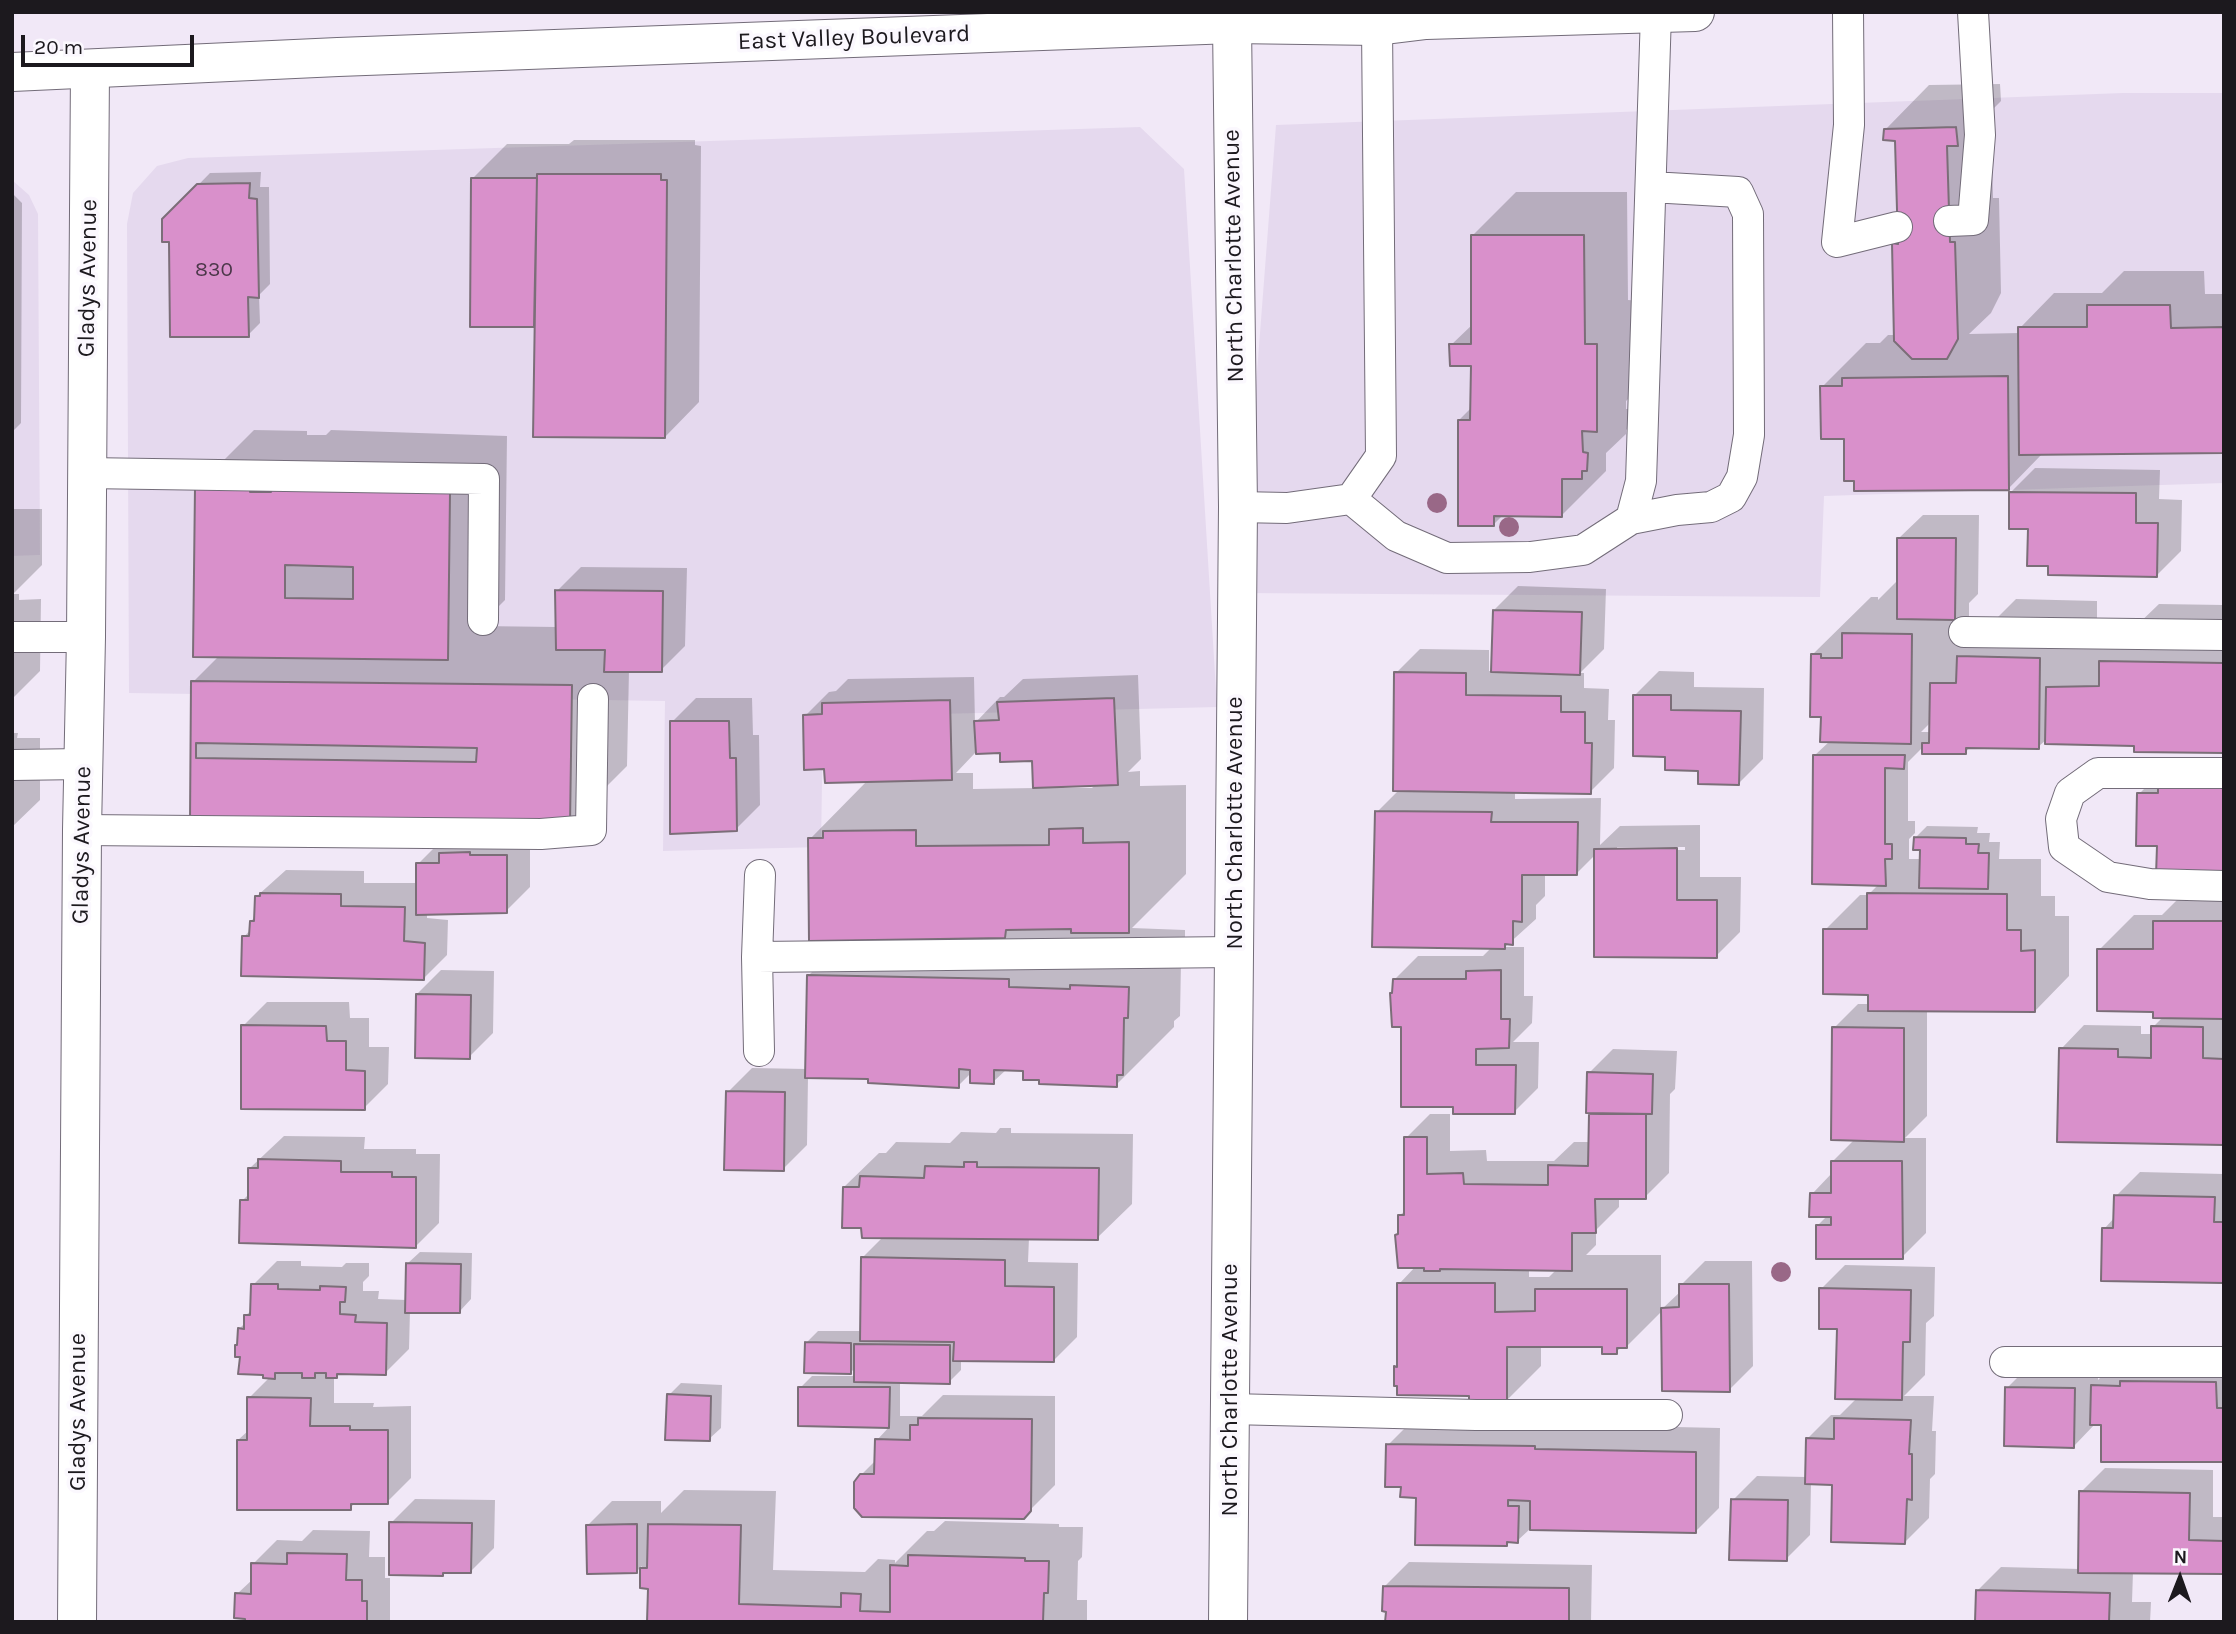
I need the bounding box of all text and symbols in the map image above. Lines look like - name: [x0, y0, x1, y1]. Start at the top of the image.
- street label: East Valley Boulevard: [737, 20, 971, 56]
- scale bar: [24, 21, 198, 65]
- text: 20 m: [34, 35, 83, 59]
- street label: North Charlotte Avenue: [1217, 129, 1251, 383]
- street label: Gladys Avenue: [72, 199, 104, 357]
- house number: 830: [195, 257, 233, 283]
- street label: North Charlotte Avenue: [1221, 696, 1249, 950]
- street label: Gladys Avenue: [66, 766, 98, 924]
- street label: North Charlotte Avenue: [1216, 1263, 1244, 1517]
- street label: Gladys Avenue: [64, 1333, 92, 1491]
- north arrow: [2145, 1543, 2215, 1613]
- text: N: [2173, 1546, 2187, 1568]

